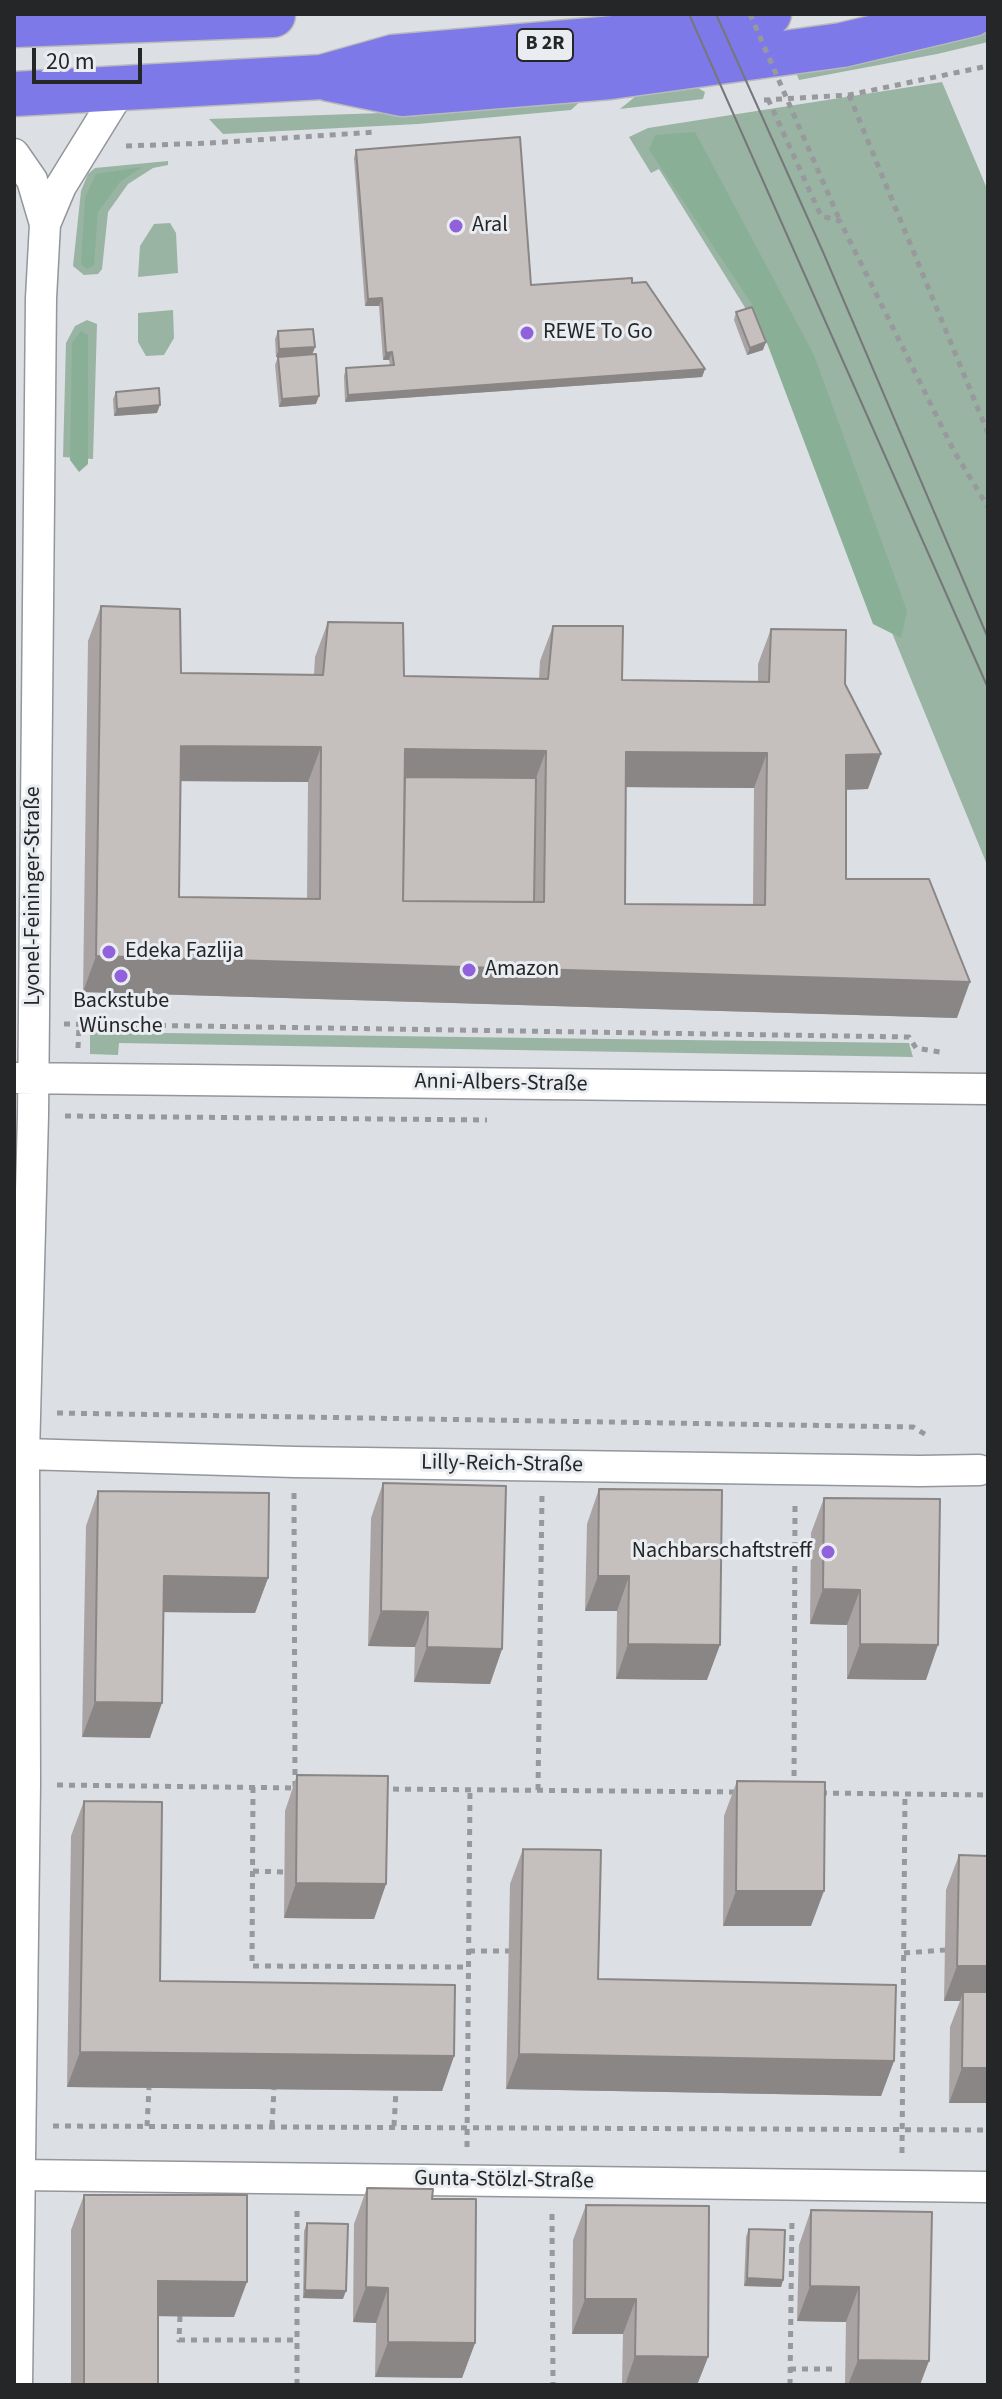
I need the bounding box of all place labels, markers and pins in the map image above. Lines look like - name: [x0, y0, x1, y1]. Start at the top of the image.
- place label: Aral: [472, 213, 508, 239]
- marker: Aral: [447, 217, 465, 235]
- place label: REWE To Go: [543, 320, 653, 346]
- marker: REWE To Go: [518, 324, 536, 342]
- place label: Edeka Fazlija: [125, 939, 244, 965]
- marker: Edeka Fazlija: [100, 943, 118, 961]
- place label: Amazon: [485, 957, 559, 983]
- marker: Amazon: [460, 961, 478, 979]
- marker: Backstube Wünsche: [112, 967, 130, 985]
- place label: Backstube Wünsche: [73, 989, 169, 1040]
- place label: Nachbarschaftstreff: [632, 1539, 812, 1565]
- marker: Nachbarschaftstreff: [819, 1543, 837, 1561]

